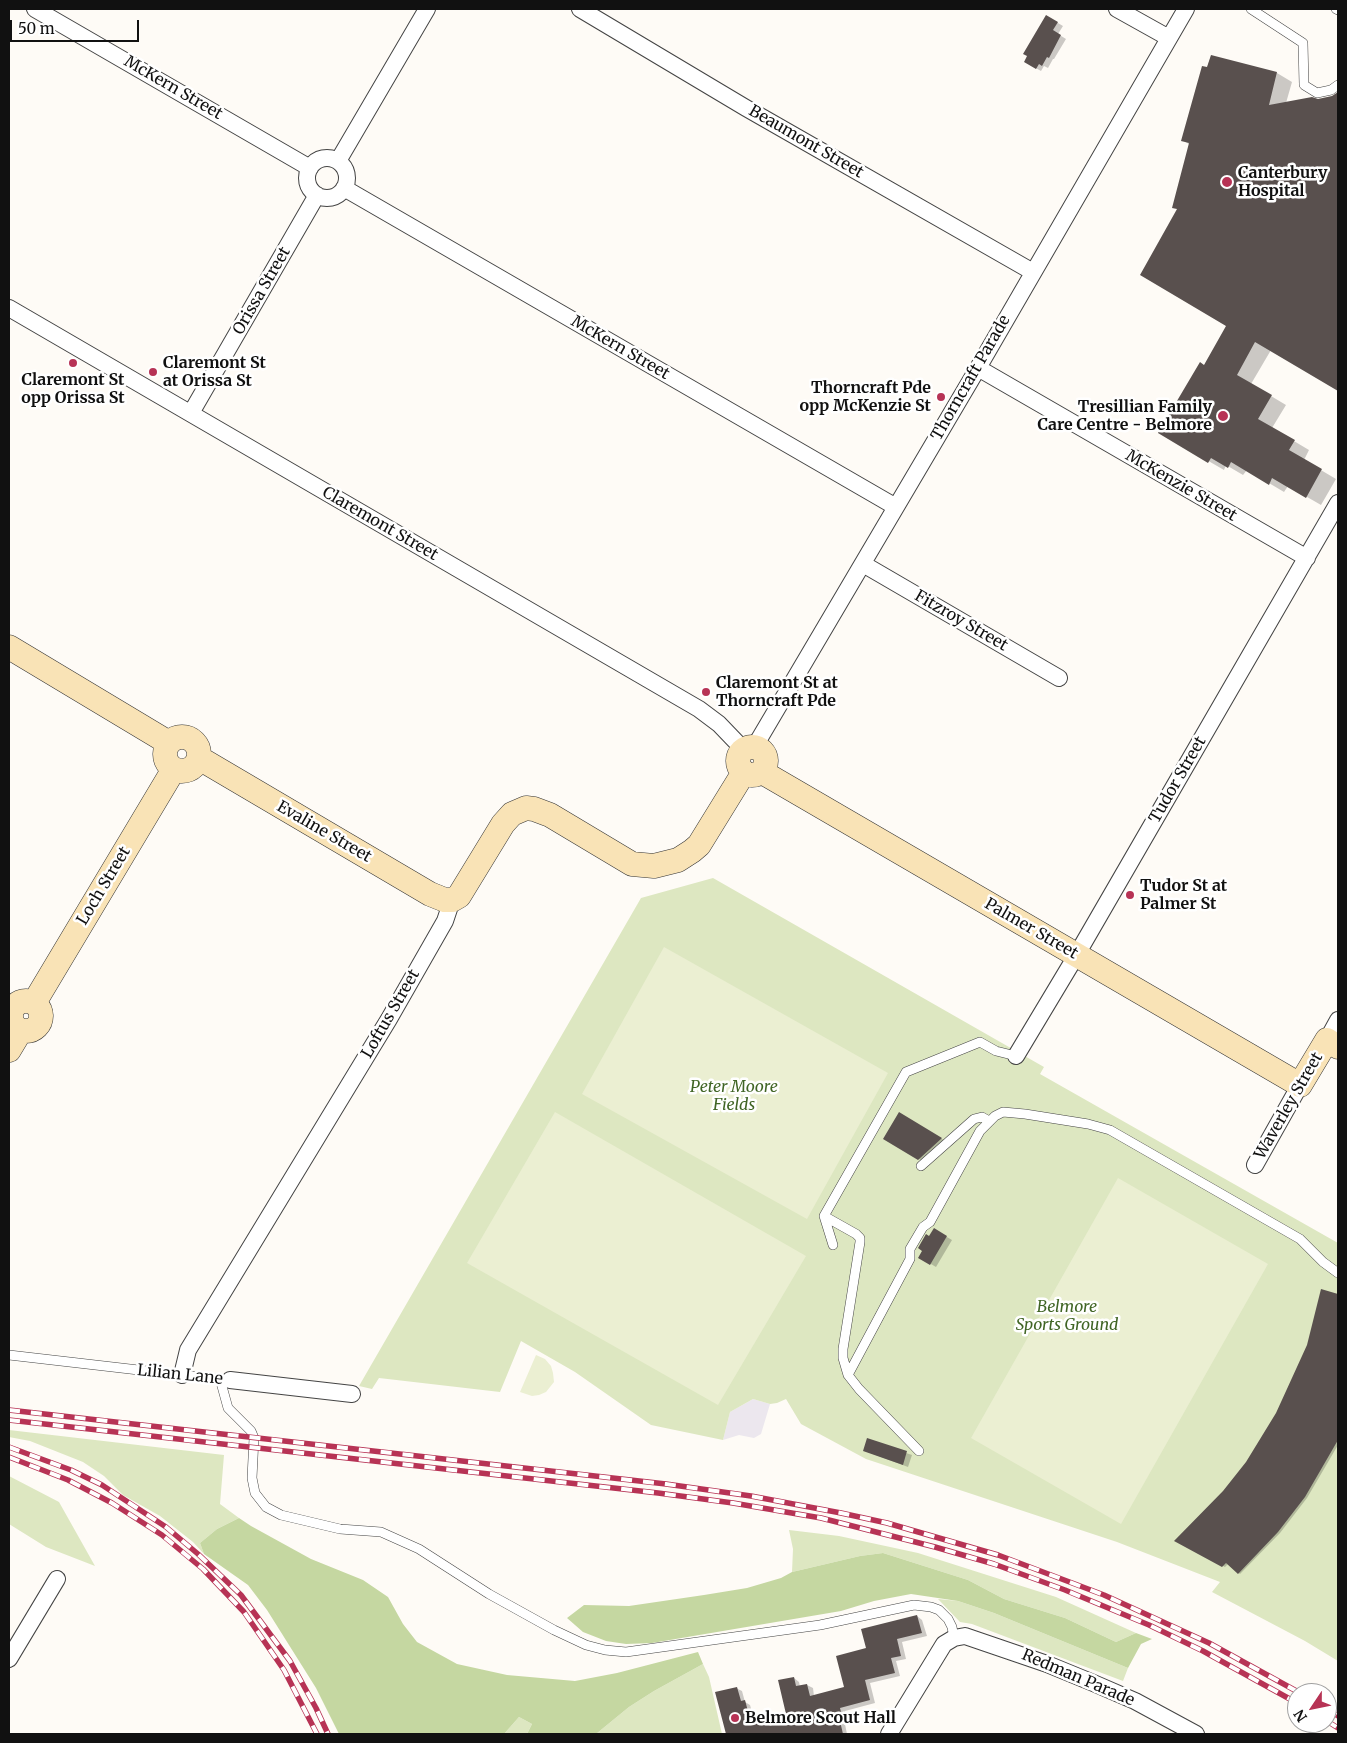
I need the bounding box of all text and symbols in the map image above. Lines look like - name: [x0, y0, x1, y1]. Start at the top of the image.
- scale bar: [12, 10, 141, 42]
- text: 50 m: [18, 19, 55, 38]
- street label: McKern Street: [120, 52, 226, 124]
- street label: Beaumont Street: [745, 101, 867, 183]
- place label: Canterbury Hospital: [1238, 163, 1327, 201]
- marker: Canterbury Hospital: [1220, 175, 1234, 189]
- street label: Orissa Street: [229, 244, 295, 338]
- street label: McKern Street: [567, 312, 673, 384]
- street label: Thorncraft Parade: [927, 312, 1015, 444]
- place label: Claremont St at Orissa St: [163, 353, 266, 391]
- marker: Claremont St opp Orissa St: [67, 357, 79, 369]
- marker: Claremont St at Orissa St: [147, 366, 159, 378]
- place label: Claremont St opp Orissa St: [21, 370, 125, 408]
- place label: Thorncraft Pde opp McKenzie St: [800, 378, 931, 416]
- marker: Thorncraft Pde opp McKenzie St: [935, 391, 947, 403]
- place label: Tresillian Family Care Centre - Belmore: [1037, 397, 1212, 435]
- marker: Tresillian Family Care Centre - Belmore: [1216, 409, 1230, 423]
- street label: McKenzie Street: [1122, 446, 1240, 526]
- street label: Claremont Street: [319, 483, 441, 565]
- street label: Fitzroy Street: [911, 587, 1011, 655]
- place label: Claremont St at Thorncraft Pde: [716, 673, 838, 711]
- marker: Claremont St at Thorncraft Pde: [700, 686, 712, 698]
- street label: Tudor Street: [1145, 733, 1211, 827]
- street label: Evaline Street: [273, 797, 375, 867]
- street label: Loch Street: [73, 843, 135, 929]
- place label: Tudor St at Palmer St: [1140, 876, 1227, 914]
- marker: Tudor St at Palmer St: [1124, 889, 1136, 901]
- street label: Palmer Street: [981, 895, 1081, 963]
- street label: Loftus Street: [358, 966, 424, 1062]
- street label: Waverley Street: [1251, 1049, 1327, 1163]
- park label: Peter Moore Fields: [690, 1077, 778, 1115]
- park label: Belmore Sports Ground: [1016, 1297, 1118, 1335]
- street label: Lilian Lane: [136, 1361, 224, 1389]
- street label: Redman Parade: [1019, 1646, 1137, 1710]
- north arrow: [1287, 1683, 1337, 1733]
- text: N: [1290, 1706, 1311, 1725]
- place label: Belmore Scout Hall: [745, 1708, 896, 1728]
- marker: Belmore Scout Hall: [729, 1712, 741, 1724]

